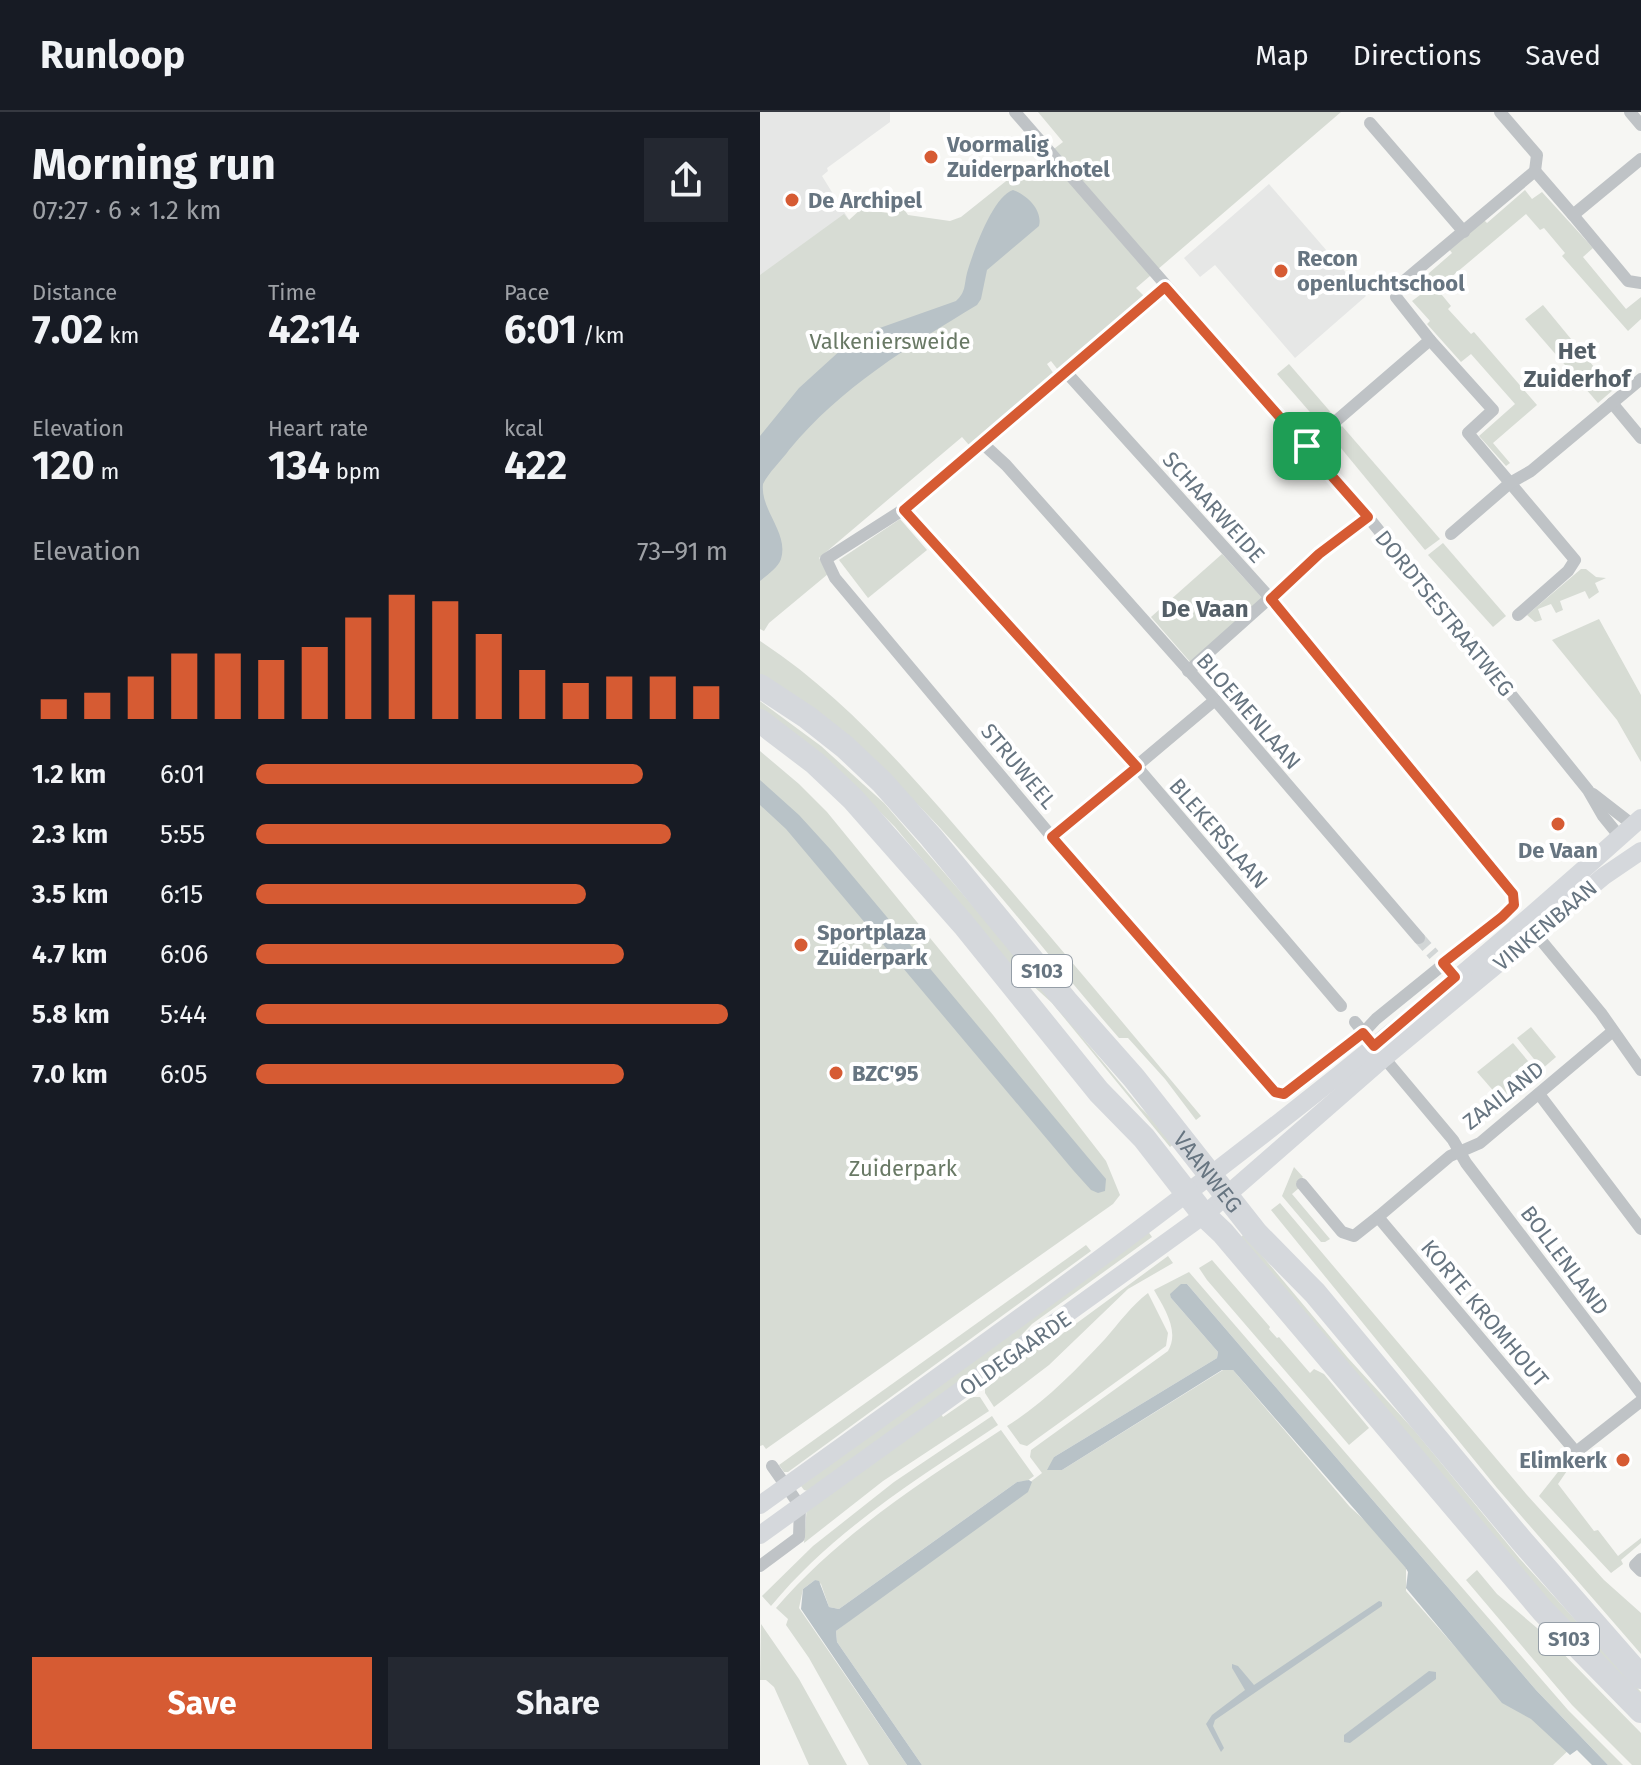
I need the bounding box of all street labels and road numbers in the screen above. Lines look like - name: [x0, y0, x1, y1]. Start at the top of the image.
- street label: SCHAARWEIDE: [1157, 446, 1271, 568]
- street label: DORDTSESTRAATWEG: [1369, 525, 1520, 702]
- street label: BLOEMENLAAN: [1191, 648, 1307, 775]
- street label: STRUWEEL: [975, 718, 1062, 815]
- street label: BLEKERSLAAN: [1163, 773, 1274, 894]
- street label: VINKENBAAN: [1488, 874, 1603, 977]
- road number: S103: [1012, 955, 1072, 987]
- street label: ZAAILAND: [1457, 1055, 1549, 1136]
- street label: VAANWEG: [1167, 1126, 1248, 1218]
- street label: BOLLENLAND: [1515, 1200, 1615, 1320]
- street label: KORTE KROMHOUT: [1415, 1234, 1555, 1393]
- street label: OLDEGAARDE: [954, 1305, 1076, 1402]
- road number: S103: [1539, 1623, 1599, 1655]

